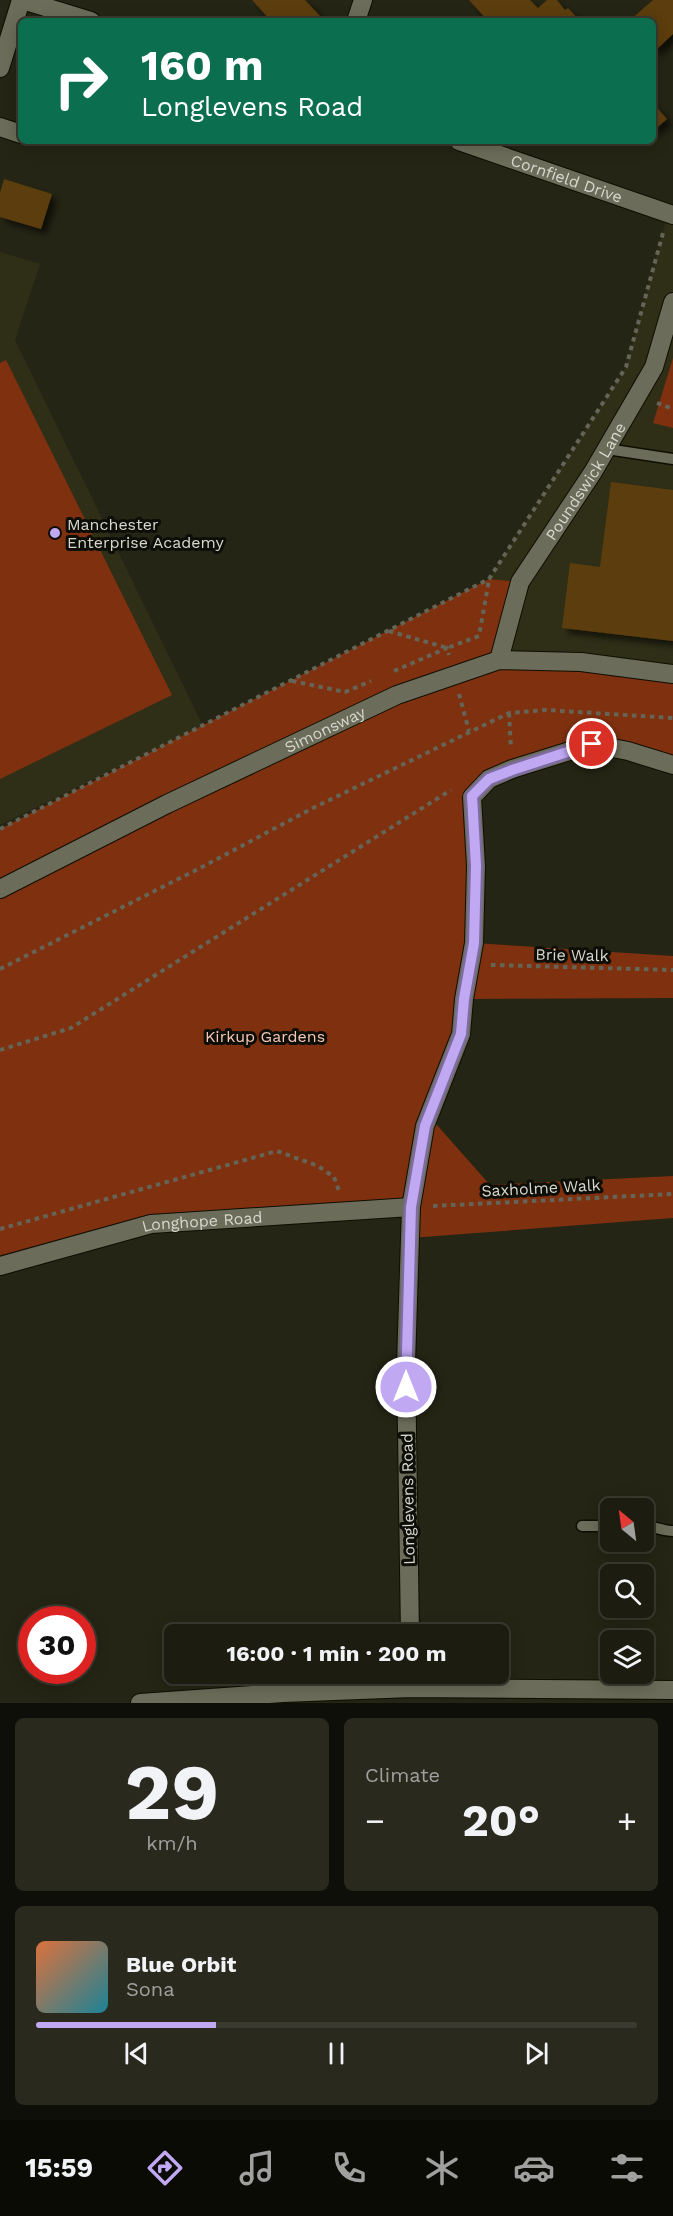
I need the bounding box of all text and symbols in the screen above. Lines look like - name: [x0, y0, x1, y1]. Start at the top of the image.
- text: 160 m: [141, 41, 264, 90]
- icon: right: [42, 42, 120, 120]
- text: Longlevens Road: [141, 91, 363, 123]
- street label: Cornfield Drive: [508, 150, 625, 206]
- street label: Poundswick Lane: [541, 419, 629, 544]
- place label: Manchester Enterprise Academy: [67, 515, 224, 552]
- marker: Manchester Enterprise Academy: [48, 526, 62, 540]
- street label: Simonsway: [281, 702, 369, 756]
- pin: [566, 718, 617, 769]
- icon: arrive: [575, 727, 608, 760]
- street label: Brie Walk: [535, 945, 609, 965]
- park label: Kirkup Gardens: [205, 1027, 325, 1046]
- street label: Saxholme Walk: [481, 1175, 601, 1201]
- street label: Longhope Road: [140, 1207, 263, 1236]
- position arrow: [374, 1355, 438, 1419]
- street label: Longlevens Road: [397, 1433, 419, 1565]
- north arrow: [600, 1498, 654, 1552]
- map controls: [600, 1498, 654, 1684]
- button: search: [600, 1564, 654, 1618]
- speed limit sign: 30: [18, 1606, 96, 1684]
- button: layers: [600, 1630, 654, 1684]
- text: 16:00 · 1 min · 200 m: [226, 1641, 447, 1666]
- text: 29: [125, 1746, 219, 1838]
- text: Climate: [365, 1763, 440, 1787]
- text: 20°: [462, 1794, 540, 1847]
- text: −: [365, 1801, 385, 1840]
- text: +: [617, 1801, 637, 1840]
- text: km/h: [146, 1831, 198, 1855]
- text: Blue Orbit: [126, 1952, 236, 1977]
- text: Sona: [126, 1977, 175, 2001]
- icon: previous: [120, 2037, 153, 2070]
- icon: pause: [320, 2037, 353, 2070]
- icon: next: [520, 2037, 553, 2070]
- icon: directions: [144, 2147, 186, 2189]
- icon: music: [236, 2147, 278, 2189]
- icon: phone: [328, 2147, 370, 2189]
- icon: climate: [421, 2147, 463, 2189]
- icon: car: [513, 2147, 555, 2189]
- icon: filters: [606, 2147, 648, 2189]
- text: 15:59: [25, 2152, 93, 2184]

